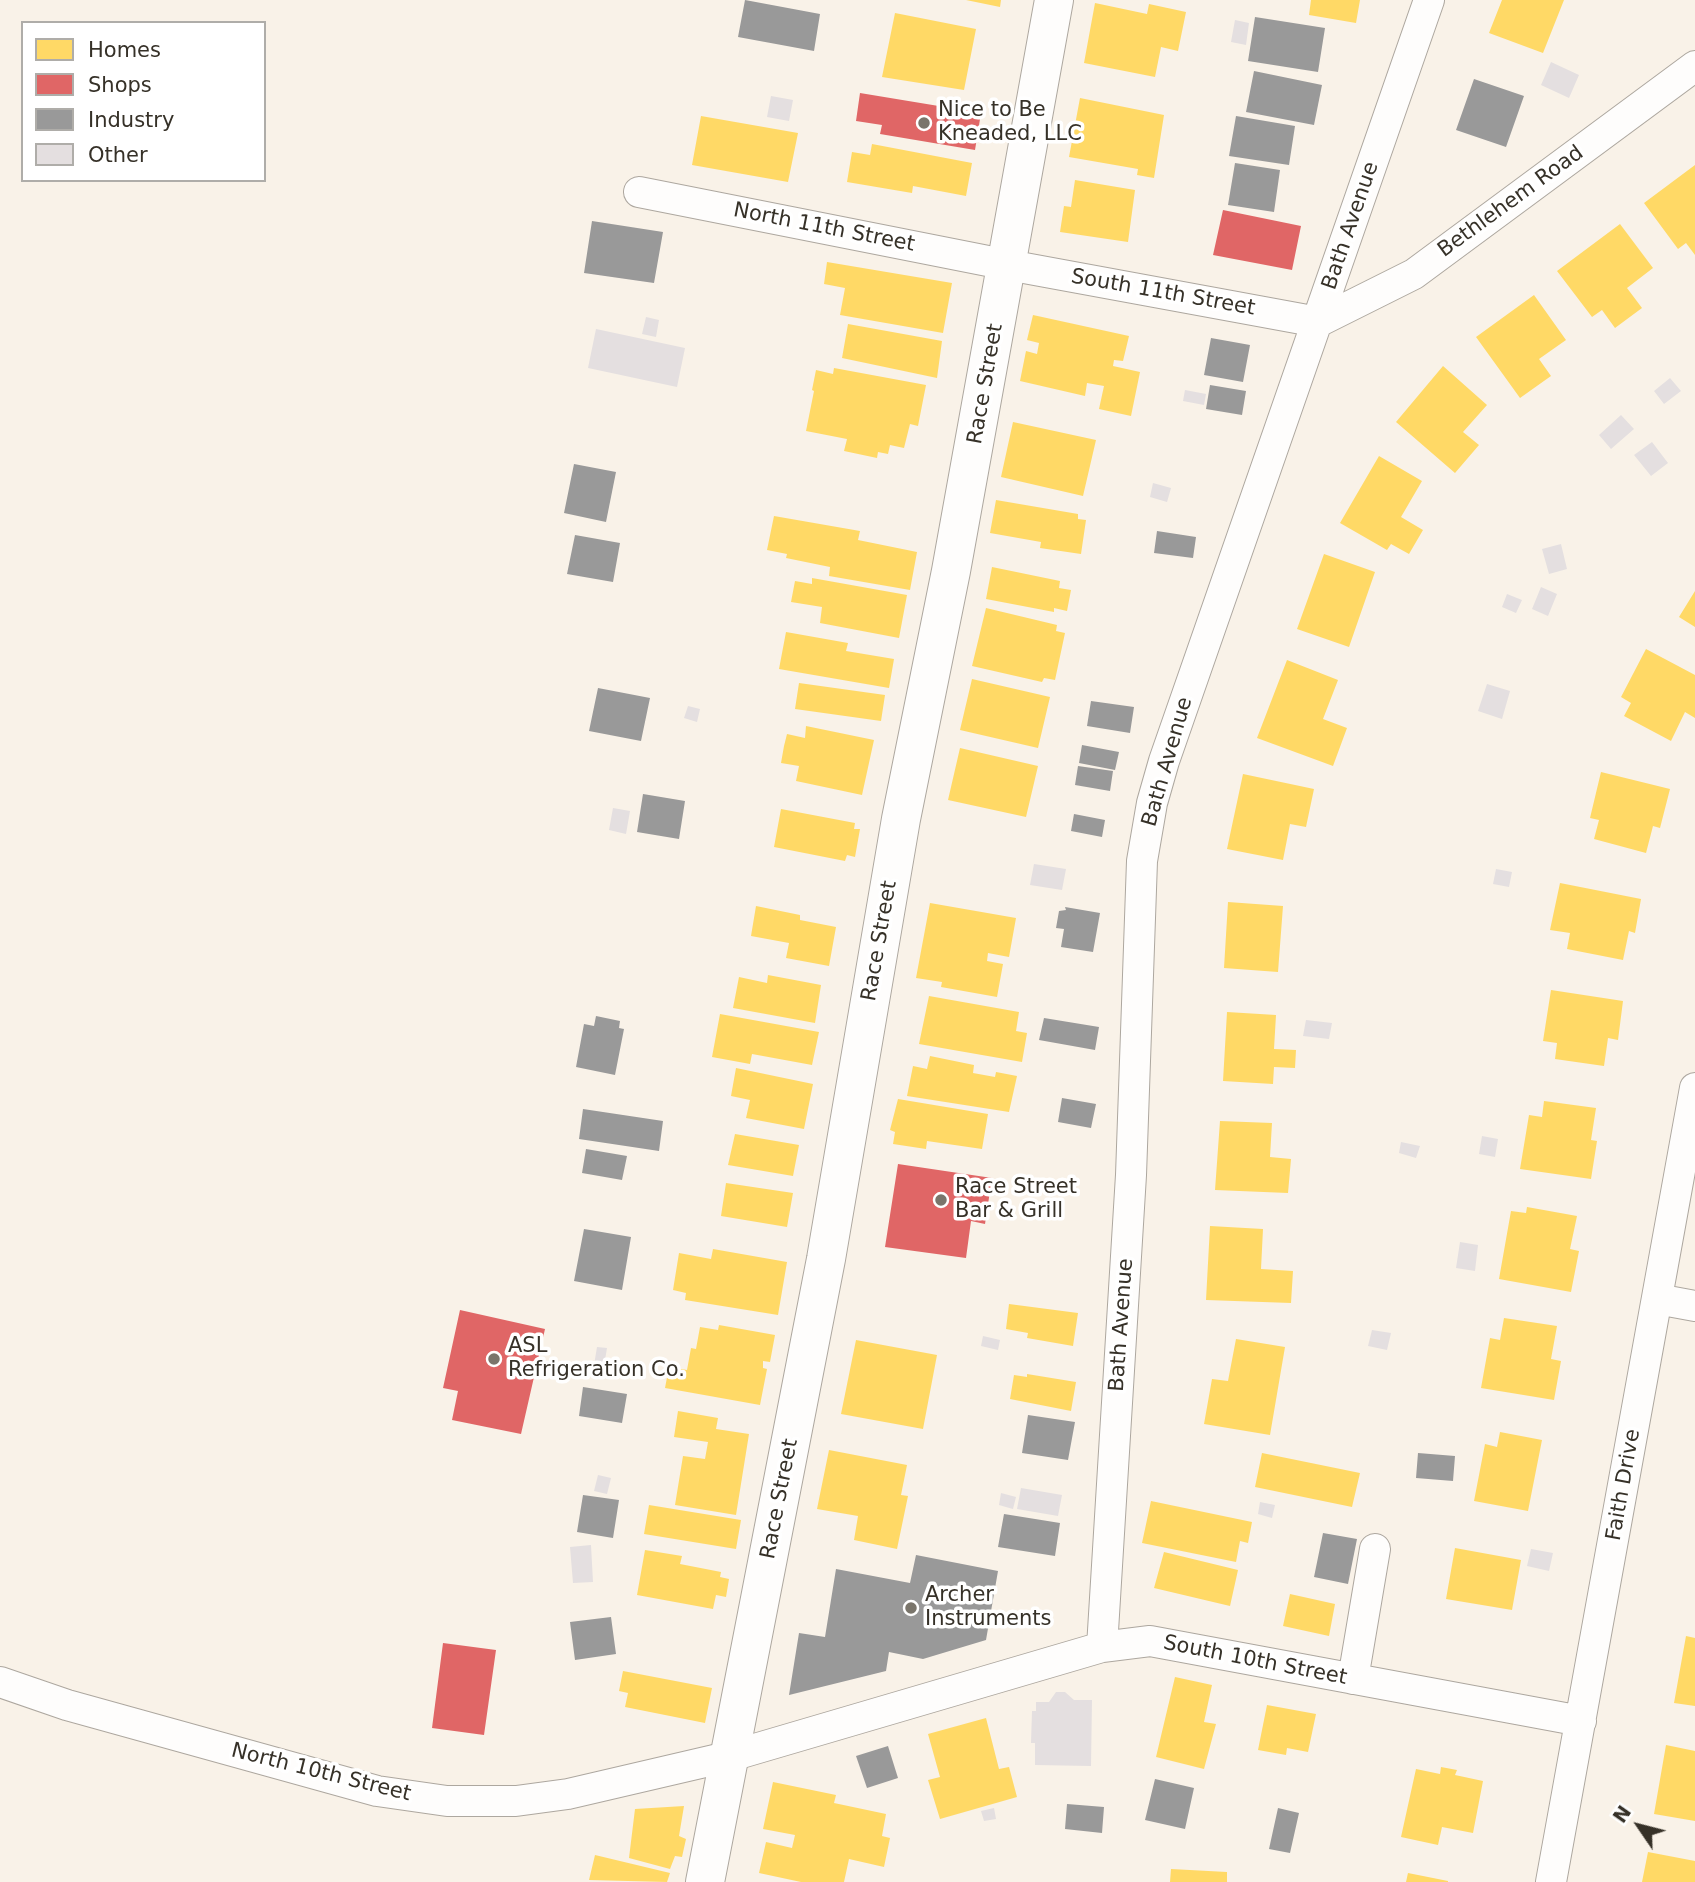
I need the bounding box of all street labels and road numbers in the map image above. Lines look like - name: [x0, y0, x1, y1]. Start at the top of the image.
- street label: Bethlehem Road: [1433, 141, 1589, 263]
- street label: Bath Avenue: [1317, 159, 1385, 293]
- street label: North 11th Street: [731, 198, 917, 258]
- street label: South 11th Street: [1069, 264, 1257, 322]
- street label: Race Street: [963, 322, 1009, 446]
- street label: Bath Avenue: [1137, 694, 1199, 830]
- street label: Race Street: [857, 879, 903, 1003]
- street label: Bath Avenue: [1105, 1258, 1139, 1392]
- street label: Faith Drive: [1602, 1427, 1646, 1543]
- street label: Race Street: [756, 1437, 804, 1561]
- street label: South 10th Street: [1161, 1631, 1349, 1691]
- street label: North 10th Street: [229, 1738, 413, 1808]

